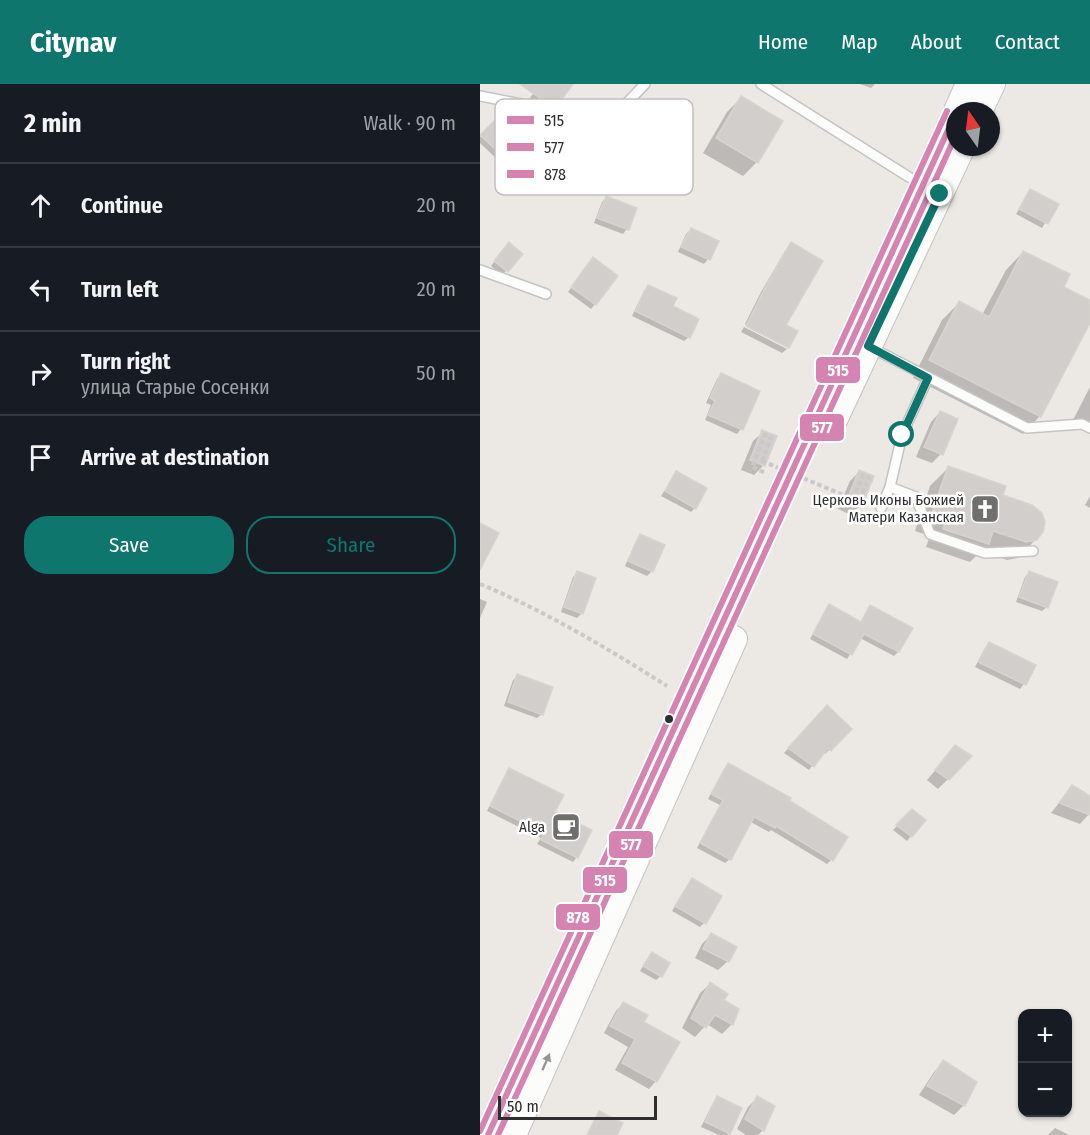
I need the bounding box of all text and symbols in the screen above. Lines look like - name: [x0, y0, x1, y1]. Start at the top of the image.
- text: Citynav: [30, 26, 116, 59]
- text: Home: [758, 29, 808, 55]
- text: Map: [841, 29, 878, 55]
- text: About: [911, 29, 962, 55]
- text: Contact: [995, 29, 1060, 55]
- legend: [495, 99, 693, 195]
- north arrow: [946, 102, 1000, 156]
- text: 2 min: [24, 108, 82, 139]
- text: Walk · 90 m: [364, 111, 456, 135]
- text: 515: [544, 111, 564, 130]
- text: 577: [544, 138, 565, 157]
- text: 878: [544, 165, 566, 184]
- route end: [926, 180, 952, 206]
- icon: ahead: [24, 189, 57, 222]
- text: Continue: [81, 192, 163, 219]
- text: 20 m: [417, 193, 456, 217]
- icon: left: [24, 273, 57, 306]
- text: Turn left: [81, 276, 159, 303]
- text: 20 m: [417, 277, 456, 301]
- text: Turn right: [81, 348, 170, 375]
- line badge: 515: [815, 356, 861, 384]
- icon: right: [24, 357, 57, 390]
- text: 50 m: [416, 361, 456, 385]
- text: 515: [827, 361, 849, 380]
- text: улица Старые Сосенки: [81, 375, 270, 399]
- line badge: 577: [799, 413, 845, 442]
- text: 577: [811, 418, 833, 437]
- route start: [888, 421, 914, 447]
- icon: arrive: [24, 441, 57, 474]
- text: Arrive at destination: [81, 444, 269, 471]
- place label: Церковь Иконы Божией Матери Казанская: [813, 491, 964, 526]
- church icon: Церковь Иконы Божией Матери Казанская: [969, 493, 1001, 525]
- button: Save: [24, 516, 234, 574]
- button: Share: [246, 516, 456, 574]
- unlabelled marker: [663, 713, 675, 725]
- cafe icon: Alga: [550, 811, 582, 843]
- place label: Alga: [519, 818, 545, 836]
- line badge: 577: [608, 830, 654, 859]
- text: 577: [620, 835, 642, 854]
- line badge: 515: [582, 866, 628, 894]
- text: 515: [594, 871, 616, 890]
- line badge: 878: [555, 903, 601, 931]
- text: 878: [566, 908, 590, 927]
- map controls: [1018, 1009, 1072, 1117]
- button: +: [1018, 1009, 1072, 1063]
- one-way arrow: [541, 1054, 550, 1071]
- button: −: [1018, 1063, 1072, 1117]
- scale bar: [498, 1093, 657, 1120]
- text: 50 m: [507, 1097, 539, 1116]

